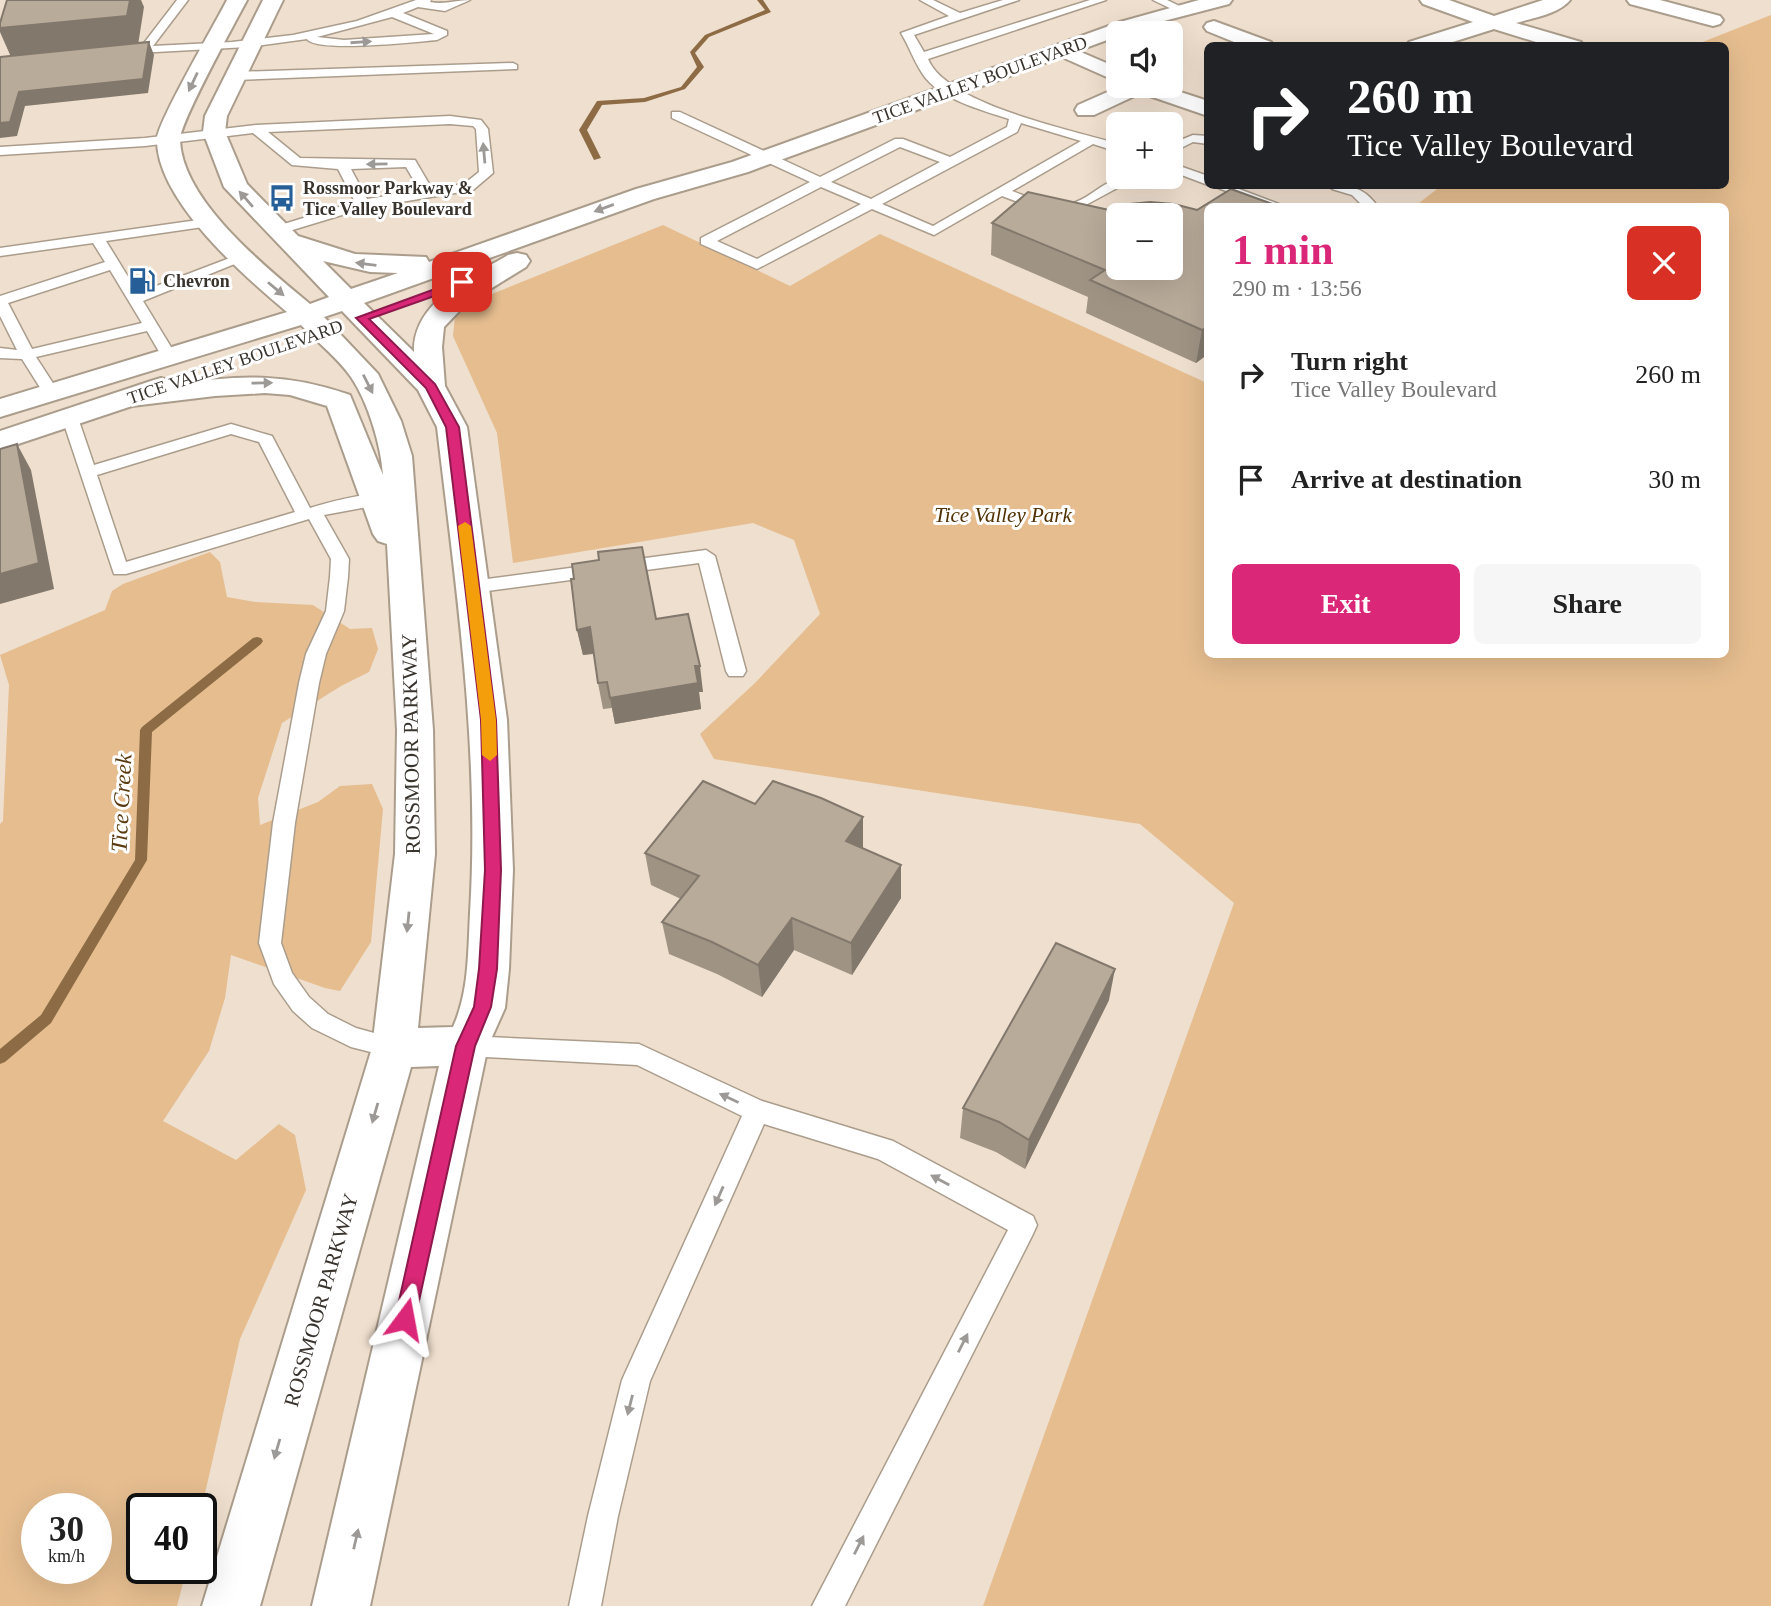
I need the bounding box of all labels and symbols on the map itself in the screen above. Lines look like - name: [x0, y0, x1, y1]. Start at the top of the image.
- street label: TICE VALLEY BOULEVARD: [870, 32, 1090, 128]
- one-way arrow: [350, 36, 372, 47]
- one-way arrow: [187, 72, 199, 92]
- one-way arrow: [478, 142, 489, 164]
- one-way arrow: [366, 158, 388, 170]
- place label: Rossmoor Parkway & Tice Valley Boulevard: [303, 178, 473, 219]
- bus stop icon: Rossmoor Parkway & Tice Valley Boulevard: [267, 183, 297, 213]
- one-way arrow: [239, 190, 254, 207]
- one-way arrow: [593, 203, 614, 214]
- pin: [432, 252, 492, 312]
- one-way arrow: [354, 259, 376, 270]
- fuel station icon: Chevron: [127, 266, 157, 296]
- place label: Chevron: [163, 271, 230, 291]
- one-way arrow: [268, 281, 285, 296]
- street label: TICE VALLEY BOULEVARD: [125, 316, 345, 408]
- one-way arrow: [361, 374, 373, 394]
- one-way arrow: [251, 377, 273, 389]
- park label: Tice Valley Park: [934, 503, 1072, 527]
- street label: ROSSMOOR PARKWAY: [397, 633, 425, 855]
- water label: Tice Creek: [106, 753, 137, 853]
- one-way arrow: [402, 911, 413, 933]
- one-way arrow: [719, 1092, 739, 1104]
- one-way arrow: [369, 1103, 379, 1124]
- one-way arrow: [930, 1174, 950, 1186]
- one-way arrow: [713, 1185, 724, 1206]
- street label: ROSSMOOR PARKWAY: [279, 1191, 363, 1409]
- position arrow: [368, 1282, 442, 1356]
- one-way arrow: [958, 1333, 969, 1353]
- one-way arrow: [624, 1394, 635, 1416]
- one-way arrow: [271, 1439, 281, 1460]
- speed limit sign: 40: [126, 1493, 217, 1584]
- one-way arrow: [351, 1528, 362, 1550]
- one-way arrow: [854, 1535, 865, 1555]

